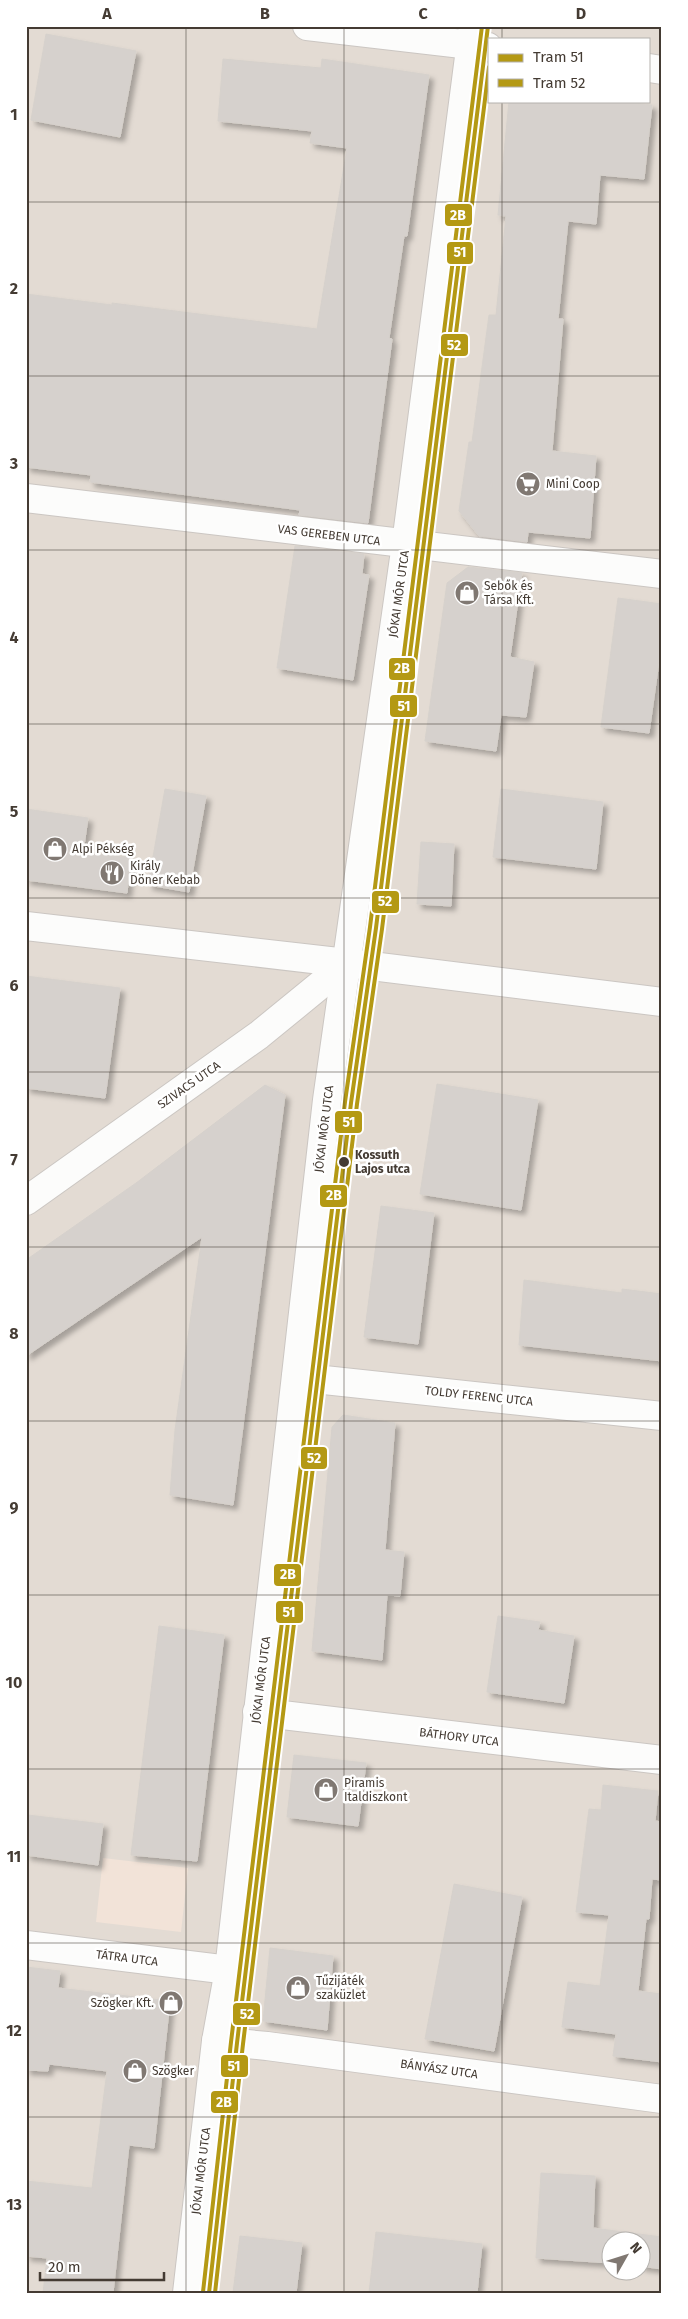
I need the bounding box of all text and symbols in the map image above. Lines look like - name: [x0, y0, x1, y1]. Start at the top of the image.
- text: A: [101, 4, 112, 23]
- text: B: [260, 4, 270, 23]
- text: C: [418, 4, 428, 23]
- text: D: [576, 4, 586, 23]
- legend: [488, 38, 650, 102]
- text: Tram 51: [533, 48, 584, 66]
- text: Tram 52: [533, 74, 585, 92]
- text: 1: [10, 105, 18, 124]
- line badge: 2B: [444, 203, 473, 227]
- text: 2B: [450, 207, 466, 224]
- line badge: 51: [446, 241, 474, 265]
- text: 51: [453, 244, 467, 261]
- text: 2: [10, 279, 18, 298]
- line badge: 52: [440, 333, 469, 357]
- text: 52: [447, 337, 461, 354]
- text: 3: [9, 454, 18, 473]
- supermarket icon: Mini Coop: [515, 471, 541, 497]
- place label: Mini Coop: [546, 477, 600, 491]
- street label: VAS GEREBEN UTCA: [277, 522, 381, 548]
- street label: JÓKAI MÓR UTCA: [385, 549, 412, 639]
- place label: Sebők és Társa Kft.: [484, 579, 534, 607]
- shop icon: Sebők és Társa Kft.: [454, 580, 480, 606]
- text: 4: [9, 628, 19, 647]
- line badge: 2B: [388, 657, 416, 681]
- text: 2B: [394, 660, 410, 677]
- line badge: 51: [389, 694, 418, 718]
- text: 51: [397, 698, 411, 715]
- text: 5: [10, 802, 19, 821]
- shop icon: Alpi Pékség: [42, 836, 68, 862]
- place label: Alpi Pékség: [72, 842, 134, 856]
- place label: Király Döner Kebab: [130, 859, 200, 887]
- restaurant icon: Király Döner Kebab: [99, 860, 125, 886]
- line badge: 52: [371, 890, 400, 914]
- text: 52: [378, 893, 392, 910]
- text: 6: [9, 976, 19, 995]
- street label: SZIVACS UTCA: [155, 1058, 223, 1112]
- street label: JÓKAI MÓR UTCA: [311, 1084, 336, 1173]
- line badge: 51: [334, 1110, 363, 1134]
- text: 51: [342, 1114, 356, 1131]
- place label: Kossuth Lajos utca: [355, 1148, 410, 1176]
- text: 7: [10, 1150, 18, 1169]
- marker: Kossuth Lajos utca: [337, 1155, 351, 1169]
- line badge: 2B: [319, 1184, 348, 1208]
- text: 2B: [326, 1187, 342, 1204]
- text: 8: [9, 1324, 19, 1343]
- street label: TOLDY FERENC UTCA: [424, 1383, 534, 1409]
- line badge: 52: [300, 1446, 328, 1470]
- text: 52: [307, 1450, 321, 1467]
- text: 9: [10, 1498, 19, 1517]
- line badge: 2B: [273, 1563, 302, 1587]
- text: 2B: [280, 1566, 296, 1583]
- line badge: 51: [275, 1600, 304, 1624]
- text: 51: [282, 1604, 296, 1621]
- street label: JÓKAI MÓR UTCA: [248, 1635, 273, 1724]
- text: 10: [6, 1673, 22, 1692]
- street label: BÁTHORY UTCA: [418, 1724, 500, 1749]
- place label: Piramis Italdiszkont: [344, 1776, 408, 1804]
- shop icon: Piramis Italdiszkont: [313, 1777, 339, 1803]
- text: 11: [7, 1847, 21, 1866]
- street label: TÁTRA UTCA: [95, 1946, 159, 1969]
- place label: Tűzijáték szaküzlet: [316, 1974, 366, 2002]
- shop icon: Tűzijáték szaküzlet: [285, 1975, 311, 2001]
- shop icon: Szögker Kft.: [158, 1990, 184, 2016]
- place label: Szögker Kft.: [91, 1996, 154, 2010]
- line badge: 52: [232, 2002, 261, 2026]
- text: 52: [240, 2006, 254, 2023]
- text: 12: [6, 2021, 22, 2040]
- line badge: 51: [220, 2054, 249, 2078]
- street label: BÁNYÁSZ UTCA: [399, 2056, 479, 2081]
- shop icon: Szögker: [122, 2058, 148, 2084]
- text: 51: [227, 2058, 241, 2075]
- place label: Szögker: [152, 2064, 194, 2078]
- line badge: 2B: [210, 2090, 239, 2114]
- text: 2B: [216, 2094, 232, 2111]
- street label: JÓKAI MÓR UTCA: [188, 2126, 213, 2215]
- text: 13: [6, 2195, 22, 2214]
- north arrow: [600, 2232, 650, 2282]
- text: N: [626, 2239, 645, 2257]
- scale bar: [40, 2249, 164, 2281]
- text: 20 m: [48, 2258, 81, 2276]

